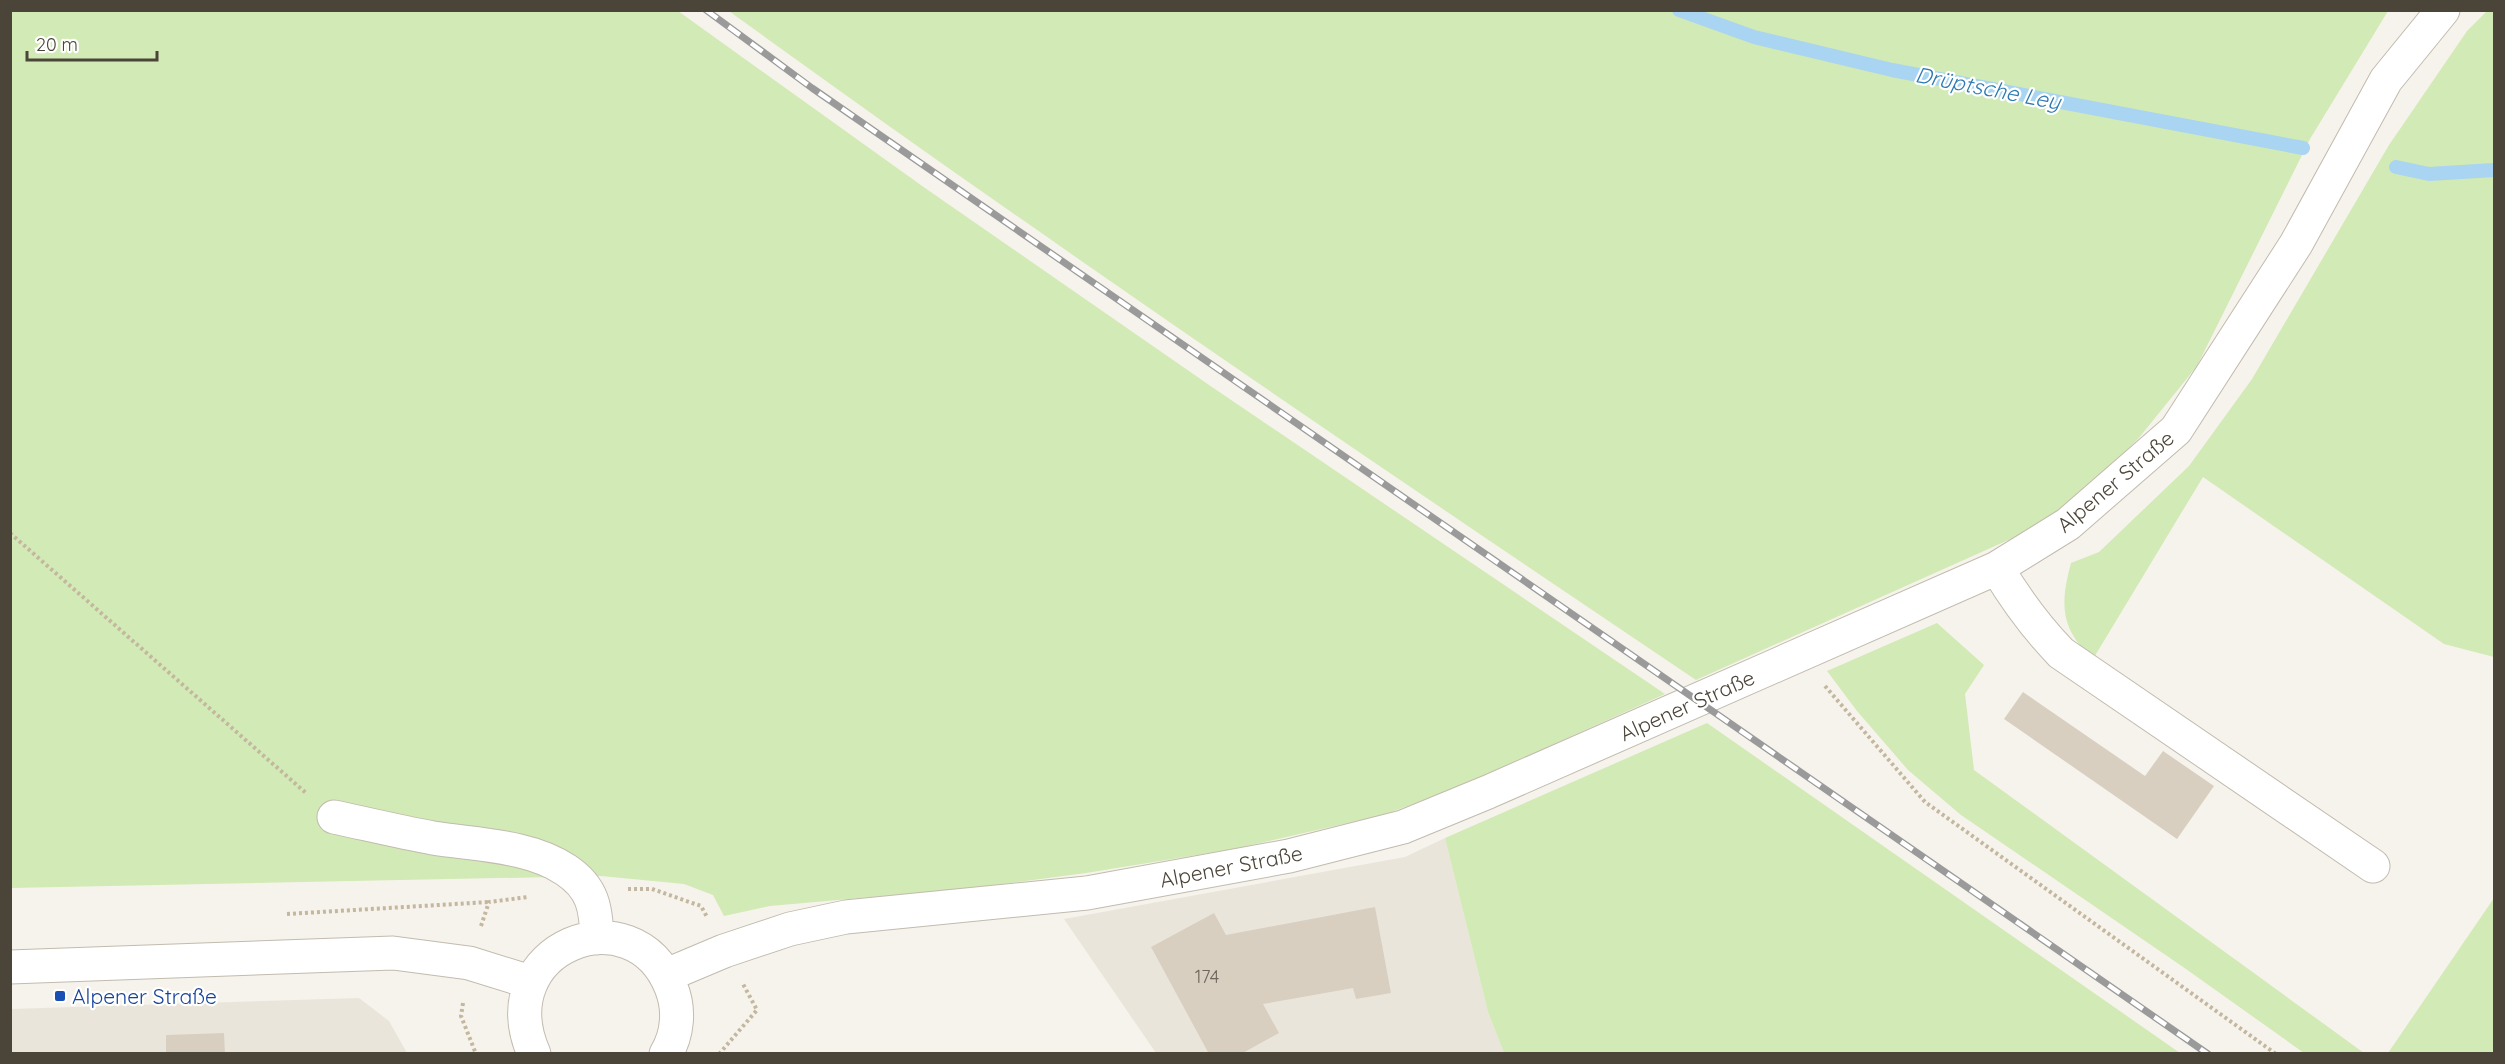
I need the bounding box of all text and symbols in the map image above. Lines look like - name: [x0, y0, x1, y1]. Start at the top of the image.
- scale bar: [27, 24, 158, 62]
- text: 20 m: [36, 33, 78, 56]
- water label: Drüptsche Ley: [1913, 60, 2064, 116]
- street label: Alpener Straße: [2051, 424, 2179, 538]
- street label: Alpener Straße: [1616, 664, 1758, 746]
- street label: Alpener Straße: [1157, 839, 1305, 893]
- house number: 174: [1195, 965, 1219, 988]
- place label: Alpener Straße: [72, 983, 217, 1009]
- marker: Alpener Straße: [53, 989, 67, 1003]

